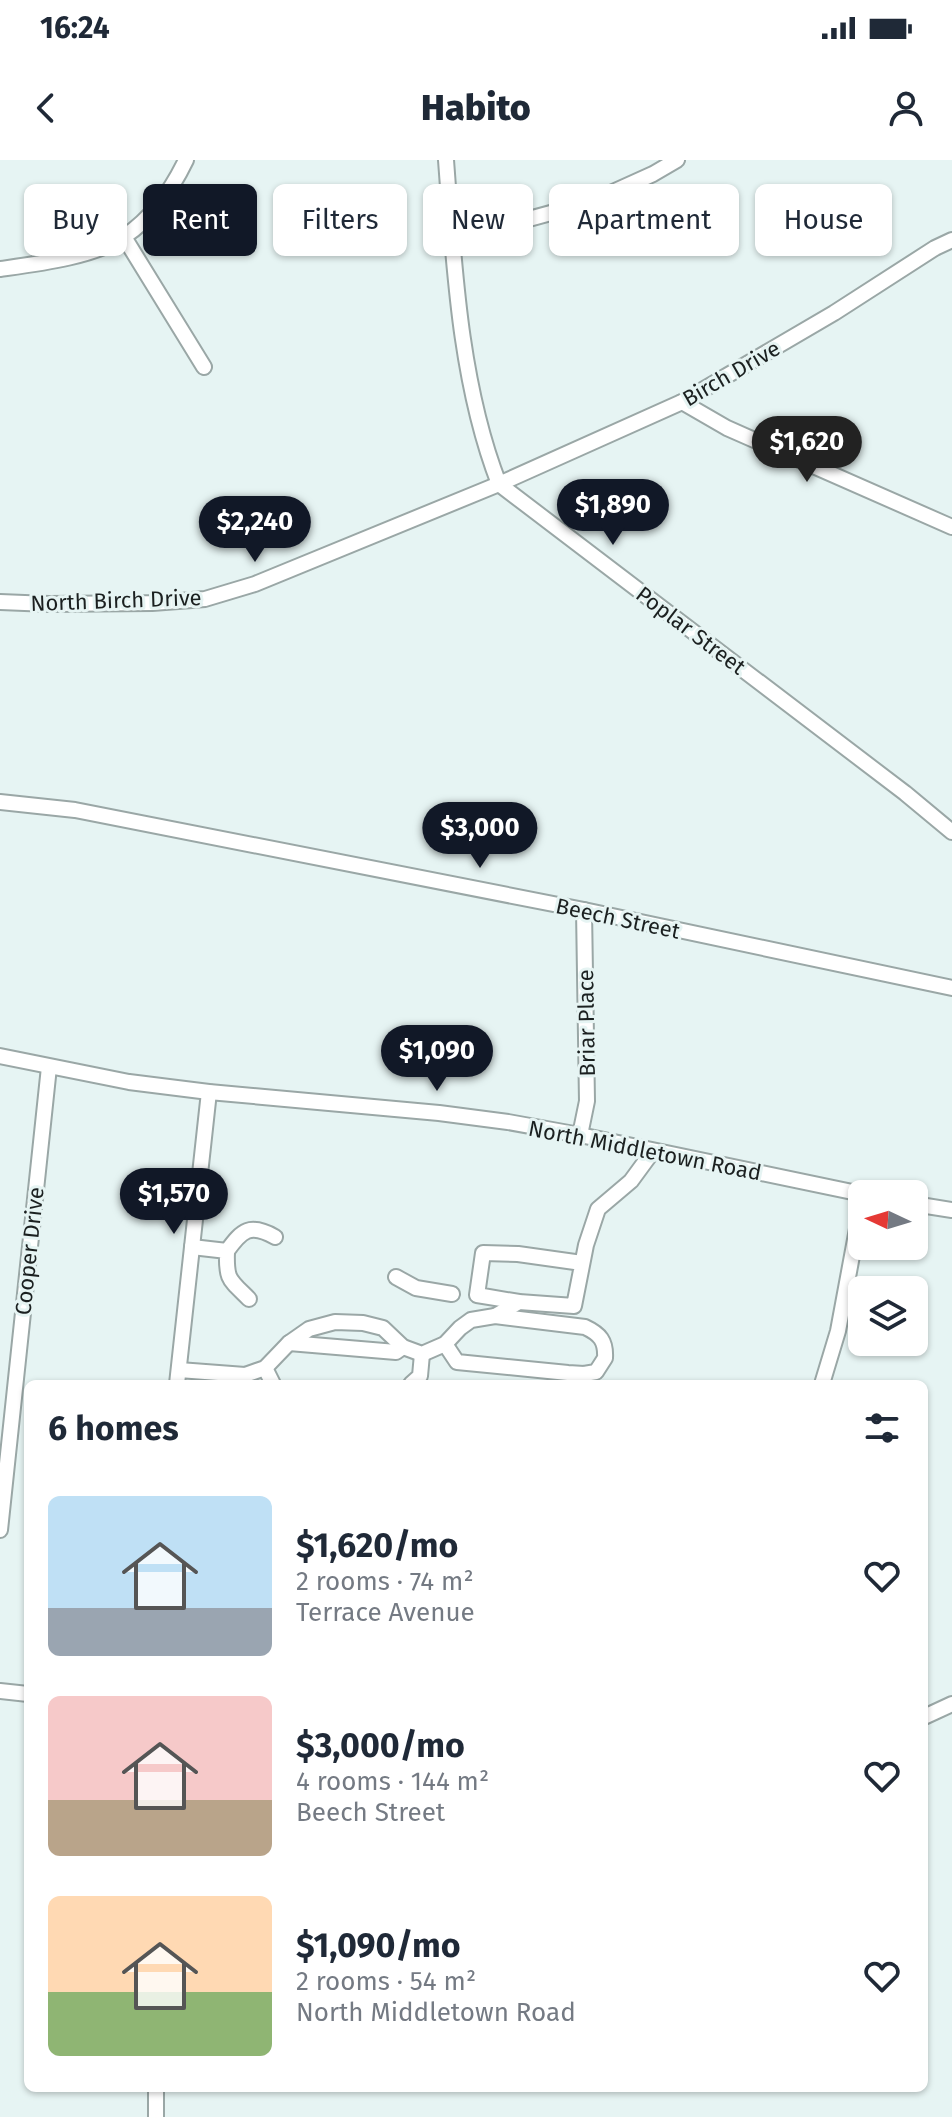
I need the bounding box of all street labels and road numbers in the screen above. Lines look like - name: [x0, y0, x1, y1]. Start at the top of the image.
- street label: Birch Drive: [678, 335, 785, 412]
- street label: Poplar Street: [631, 580, 751, 680]
- street label: North Birch Drive: [30, 584, 202, 617]
- street label: Beech Street: [553, 892, 683, 945]
- street label: Briar Place: [572, 969, 601, 1077]
- street label: North Middletown Road: [526, 1115, 764, 1186]
- street label: Cooper Drive: [9, 1186, 50, 1316]

